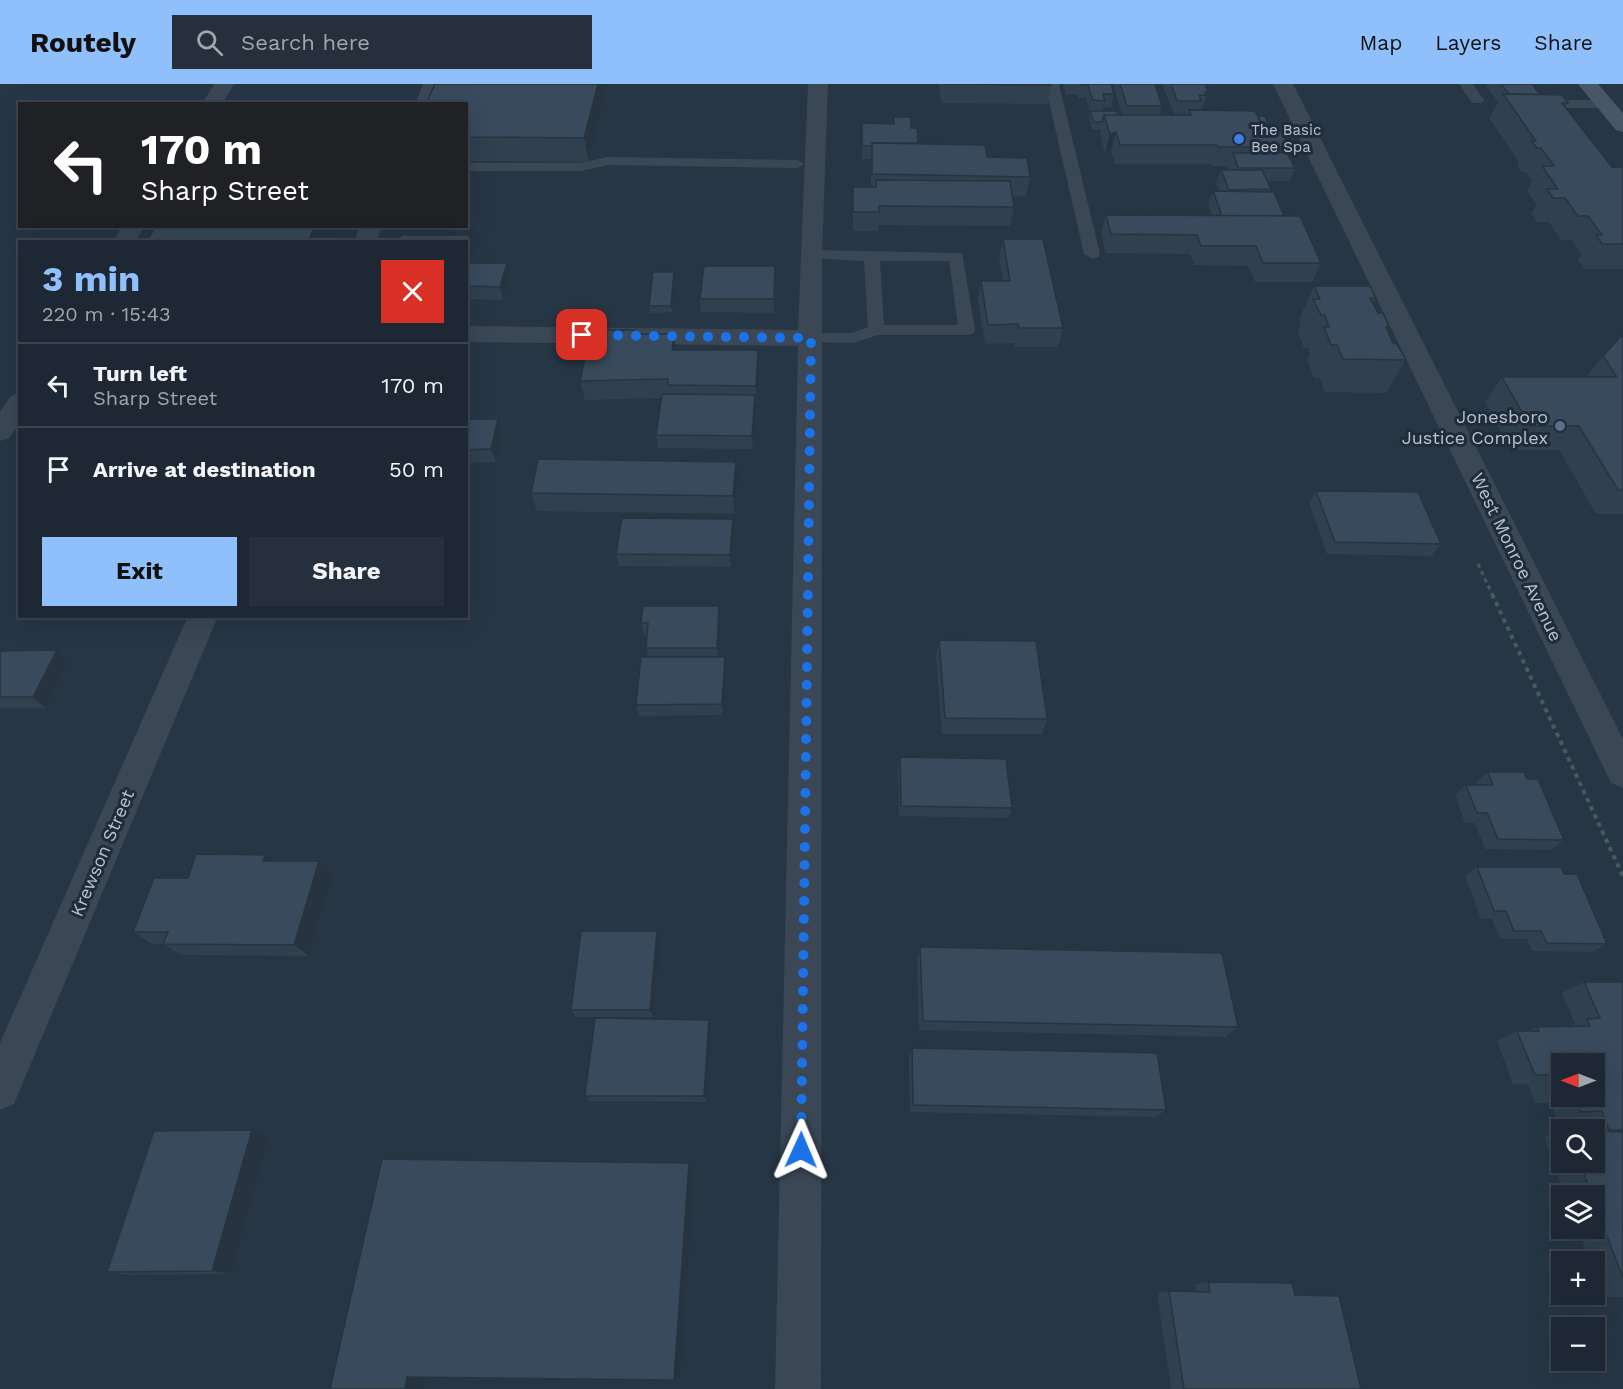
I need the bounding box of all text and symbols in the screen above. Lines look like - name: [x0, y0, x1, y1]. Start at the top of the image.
- search box: [172, 15, 592, 69]
- text: Routely: [30, 26, 136, 59]
- icon: search: [193, 26, 226, 59]
- text: Search here: [241, 30, 370, 55]
- text: Map: [1359, 30, 1402, 55]
- text: Layers: [1435, 30, 1501, 55]
- text: Share: [1534, 30, 1593, 55]
- place label: The Basic Bee Spa: [1251, 121, 1321, 156]
- text: 170 m: [141, 125, 262, 174]
- icon: left: [42, 126, 120, 204]
- marker: The Basic Bee Spa: [1232, 132, 1246, 146]
- text: Sharp Street: [141, 175, 309, 207]
- text: 3 min: [42, 258, 140, 300]
- button: close: [381, 260, 444, 323]
- text: 220 m · 15:43: [42, 302, 171, 326]
- pin: [556, 309, 607, 360]
- icon: arrive: [565, 318, 598, 351]
- text: Turn left: [93, 361, 187, 386]
- icon: left: [42, 369, 75, 402]
- text: 170 m: [381, 373, 444, 398]
- text: Sharp Street: [93, 386, 217, 410]
- place label: Jonesboro Justice Complex: [1402, 406, 1548, 448]
- marker: Jonesboro Justice Complex: [1553, 419, 1567, 433]
- icon: arrive: [42, 453, 75, 486]
- text: Arrive at destination: [93, 457, 316, 482]
- text: 50 m: [389, 457, 444, 482]
- street label: West Monroe Avenue: [1467, 469, 1567, 645]
- button: Exit: [42, 537, 237, 606]
- button: Share: [249, 537, 444, 606]
- street label: Krewson Street: [66, 786, 138, 920]
- north arrow: [1551, 1053, 1605, 1107]
- map controls: [1551, 1053, 1605, 1371]
- position arrow: [769, 1118, 833, 1182]
- button: search: [1551, 1119, 1605, 1173]
- button: layers: [1551, 1185, 1605, 1239]
- button: +: [1551, 1251, 1605, 1305]
- button: −: [1551, 1317, 1605, 1371]

